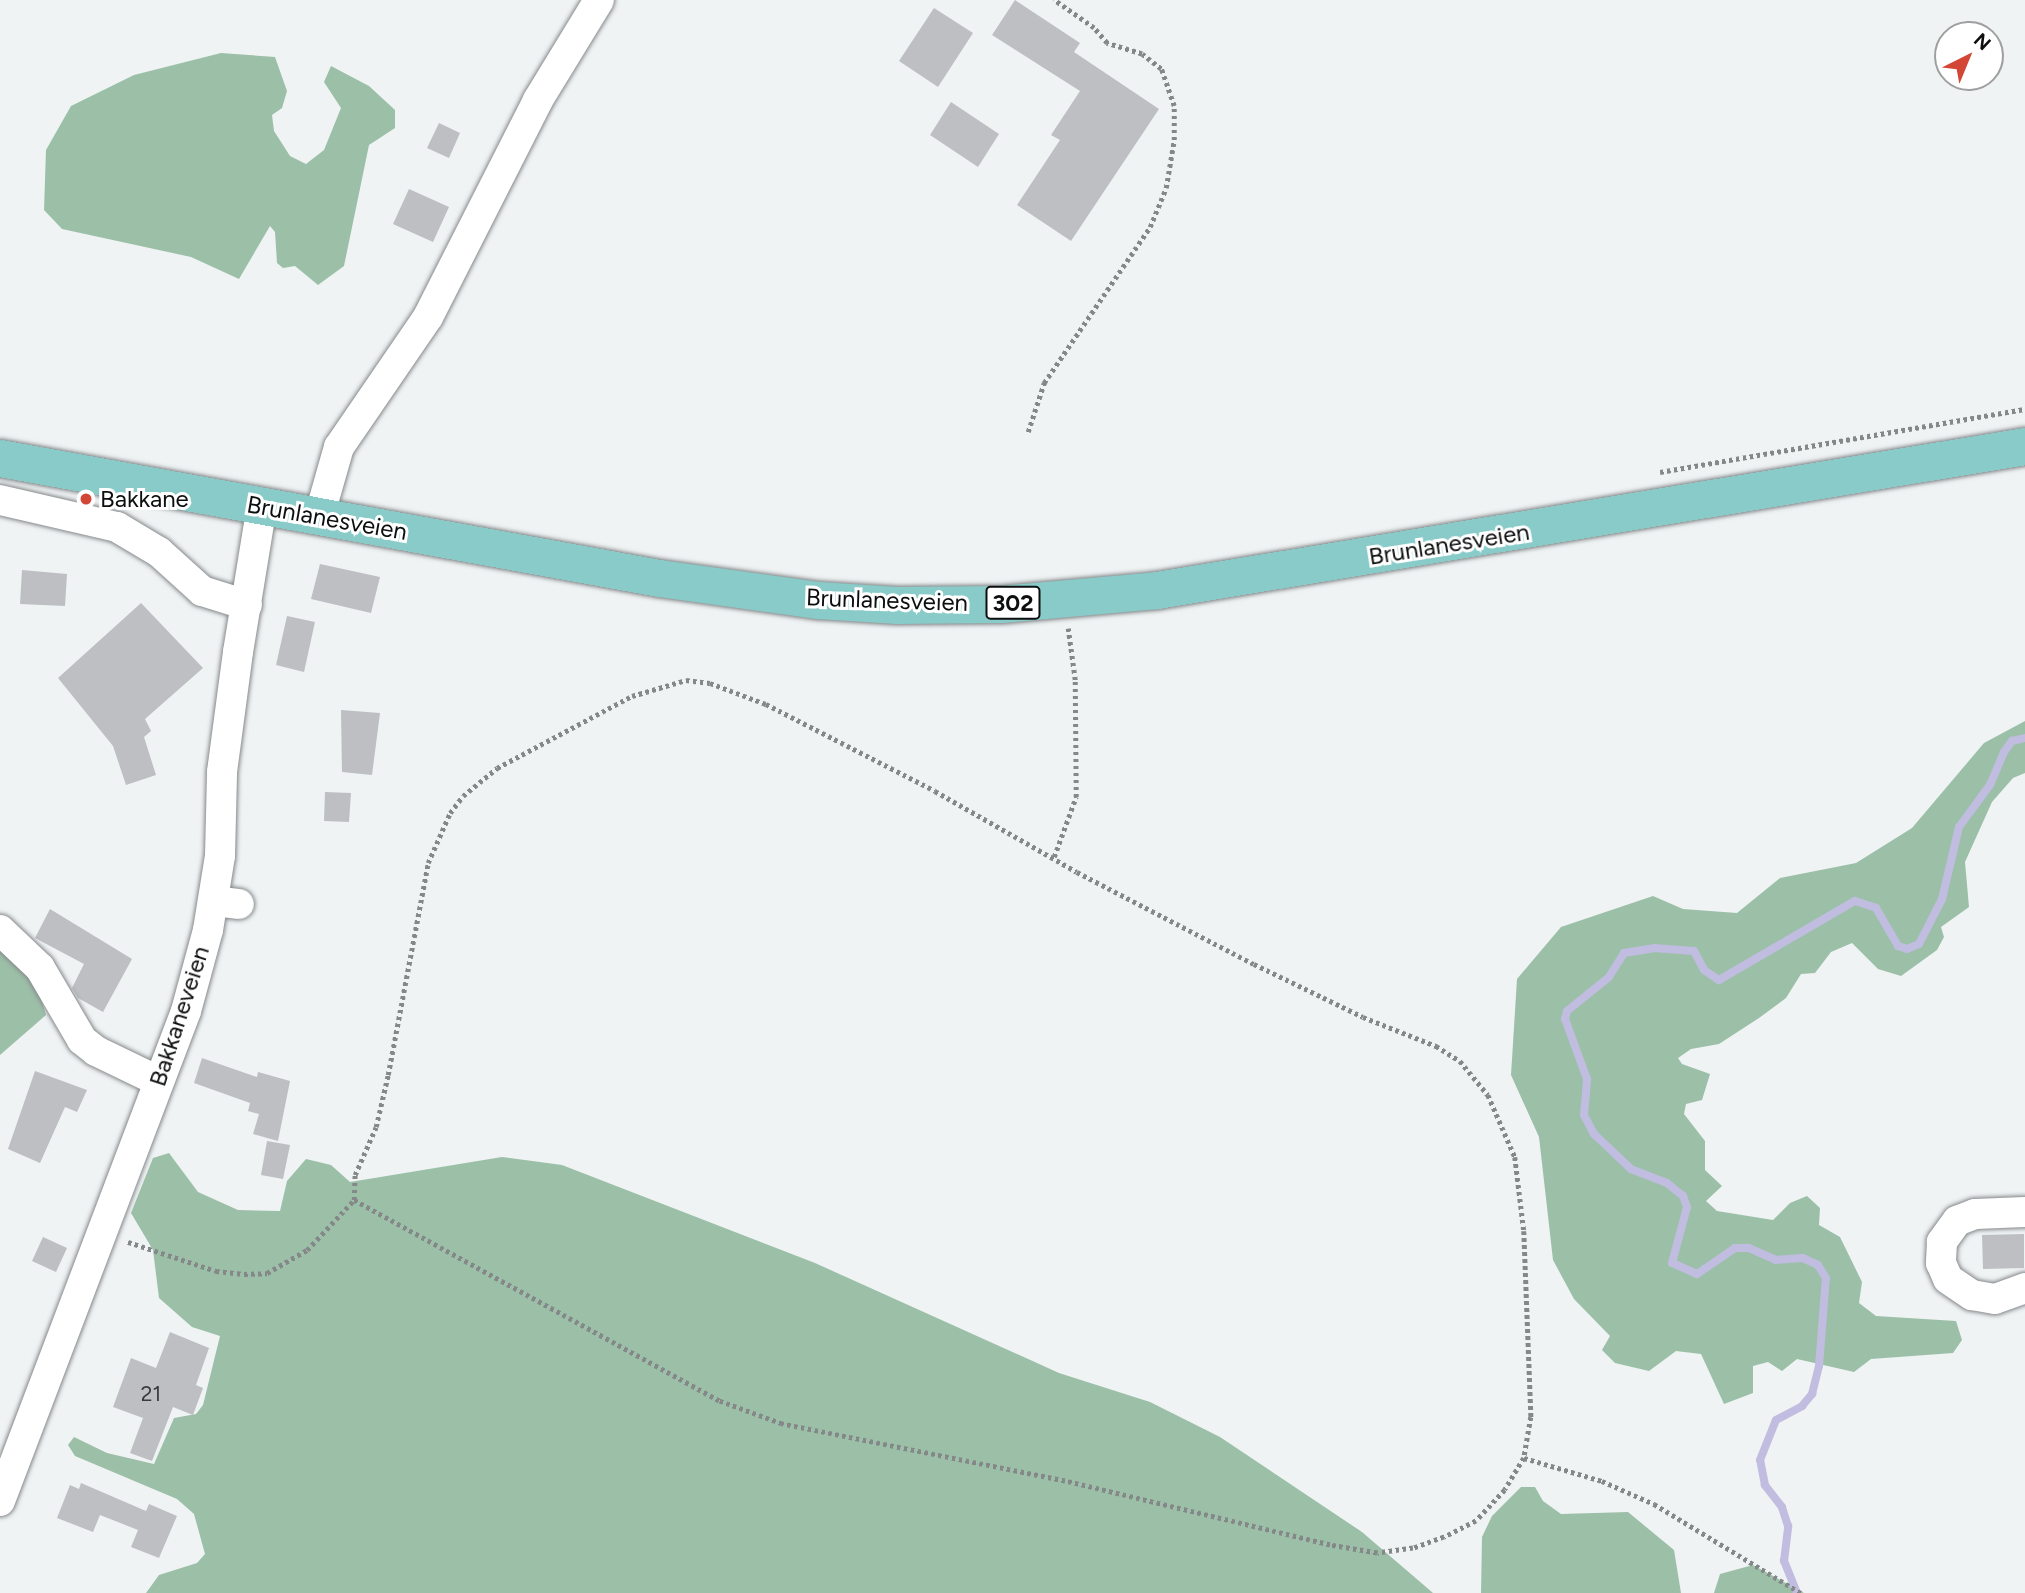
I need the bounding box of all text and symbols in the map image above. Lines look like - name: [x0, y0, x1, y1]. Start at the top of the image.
- north arrow: [1934, 21, 2004, 91]
- text: N: [1969, 28, 1996, 55]
- place label: Bakkane: [100, 485, 189, 513]
- street label: Brunlanesveien: [245, 490, 409, 546]
- marker: Bakkane: [78, 491, 94, 507]
- street label: Brunlanesveien: [1367, 517, 1531, 571]
- street label: Brunlanesveien: [805, 583, 969, 617]
- road number: 302: [985, 583, 1041, 622]
- street label: Bakkaneveien: [143, 942, 215, 1090]
- house number: 21: [141, 1381, 161, 1407]

